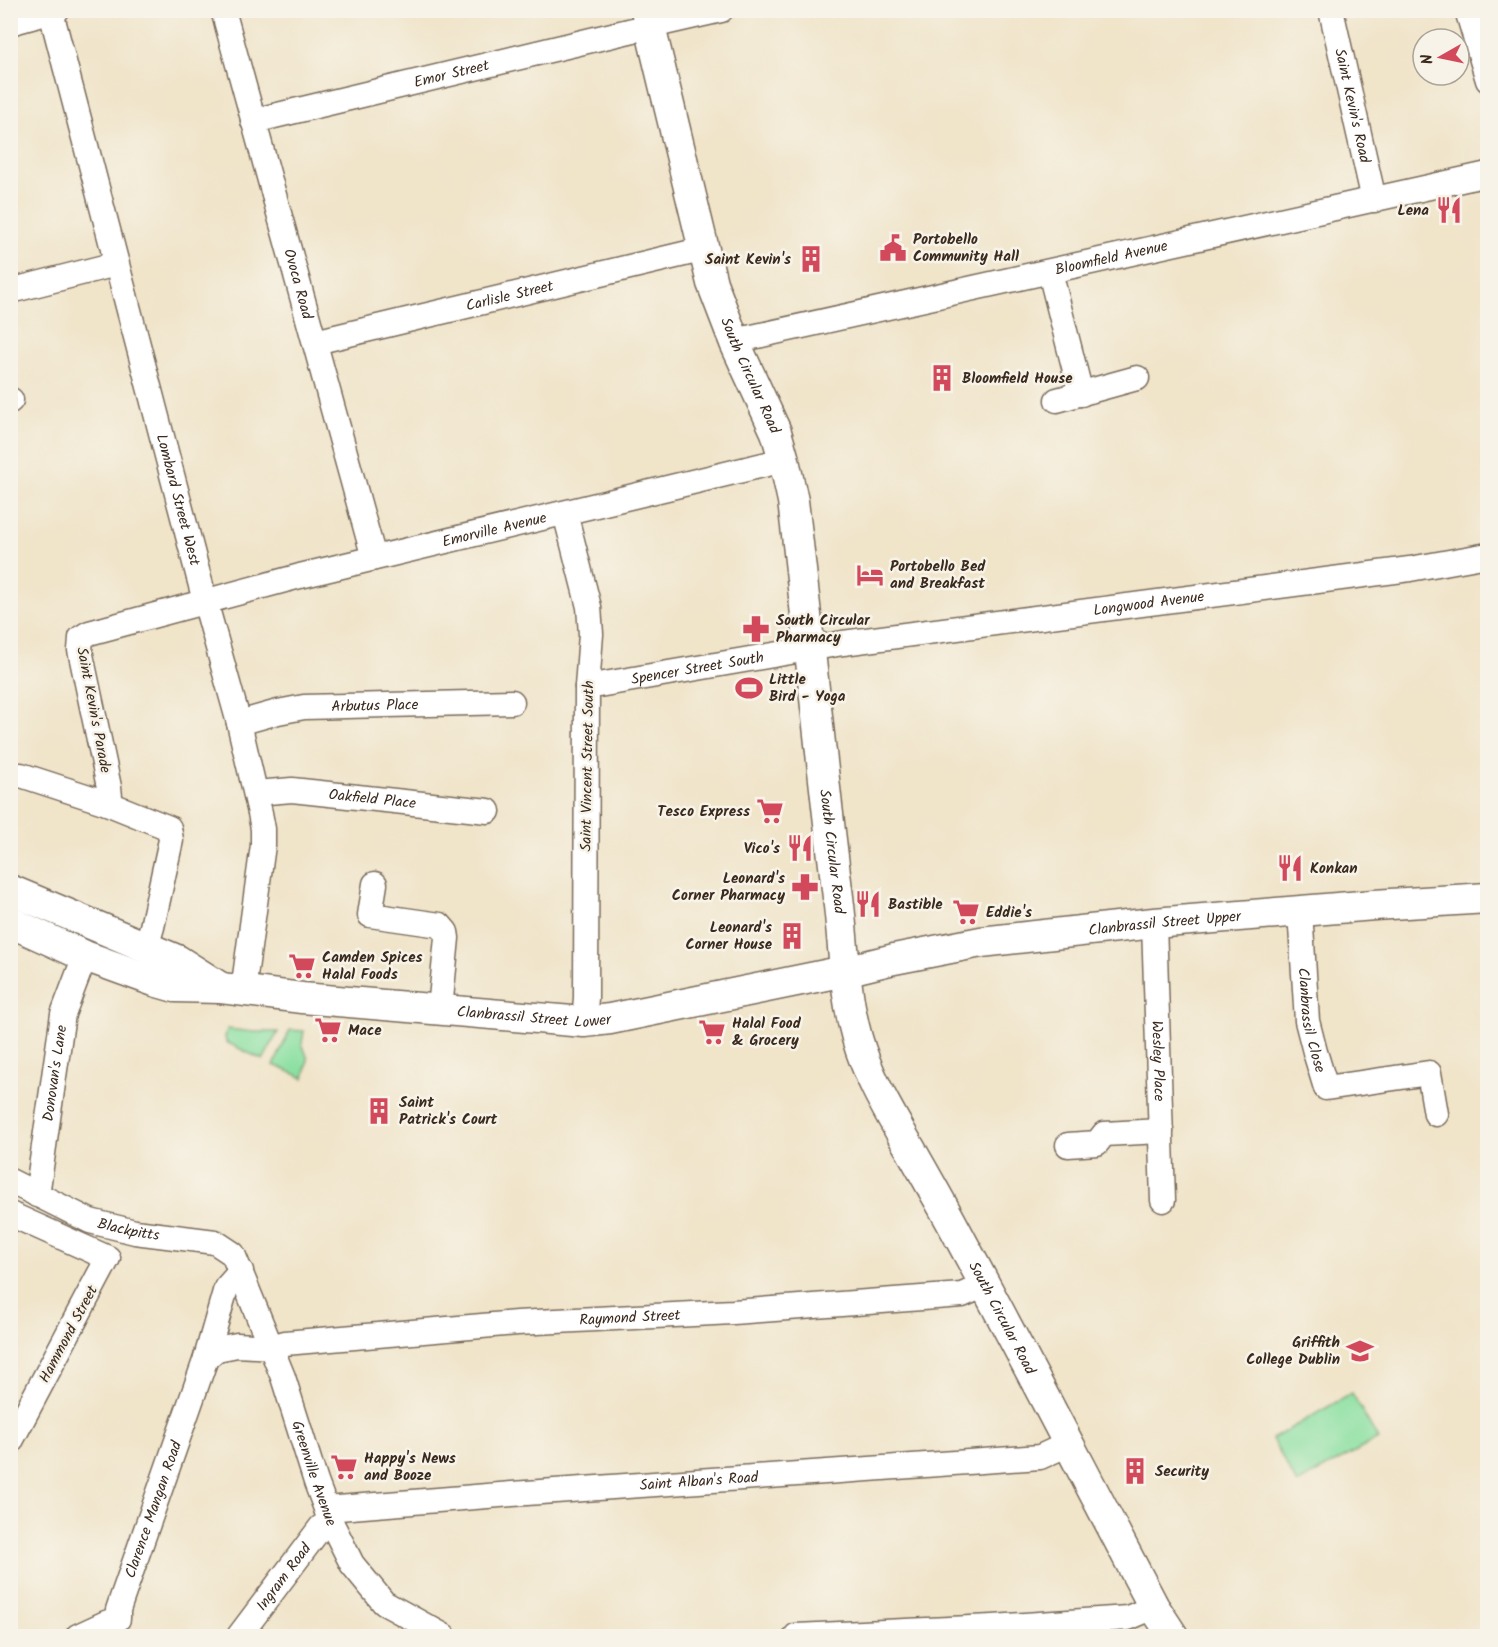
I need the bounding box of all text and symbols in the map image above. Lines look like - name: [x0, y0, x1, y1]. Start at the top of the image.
- north arrow: [1411, 27, 1471, 87]
- street label: Saint Kevin's Road: [1327, 46, 1376, 166]
- text: N: [1415, 52, 1441, 66]
- street label: Emor Street: [412, 54, 492, 95]
- restaurant icon: Lena: [1434, 195, 1464, 225]
- place label: Lena: [1398, 199, 1429, 223]
- place label: Portobello Community Hall: [913, 228, 1019, 269]
- public building icon: Portobello Community Hall: [878, 233, 908, 263]
- street label: Bloomfield Avenue: [1053, 234, 1170, 283]
- building icon: Saint Kevin's: [796, 244, 826, 274]
- street label: Ovoca Road: [276, 246, 319, 323]
- place label: Saint Kevin's: [705, 248, 791, 272]
- street label: Carlisle Street: [464, 275, 556, 319]
- street label: South Circular Road: [713, 314, 786, 438]
- building icon: Bloomfield House: [927, 363, 957, 393]
- place label: Bloomfield House: [962, 367, 1073, 391]
- street label: Lombard Street West: [149, 431, 206, 568]
- street label: Emorville Avenue: [440, 506, 549, 555]
- place label: Portobello Bed and Breakfast: [890, 555, 986, 596]
- hotel icon: Portobello Bed and Breakfast: [855, 560, 885, 590]
- street label: Longwood Avenue: [1092, 585, 1206, 623]
- place label: South Circular Pharmacy: [776, 609, 870, 650]
- pharmacy icon: South Circular Pharmacy: [741, 614, 771, 644]
- street label: Saint Kevin's Parade: [69, 645, 117, 775]
- street label: Spencer Street South: [629, 646, 766, 692]
- place label: Little Bird - Yoga: [769, 668, 846, 709]
- sports icon: Little Bird - Yoga: [734, 673, 764, 703]
- street label: Saint Vincent Street South: [575, 680, 601, 852]
- street label: Arbutus Place: [331, 693, 419, 719]
- street label: Oakfield Place: [328, 783, 417, 816]
- street label: South Circular Road: [812, 788, 851, 916]
- supermarket icon: Tesco Express: [755, 796, 785, 826]
- place label: Tesco Express: [657, 800, 750, 824]
- restaurant icon: Vico's: [785, 833, 815, 863]
- place label: Vico's: [744, 837, 780, 861]
- restaurant icon: Konkan: [1275, 853, 1305, 883]
- place label: Konkan: [1310, 857, 1358, 881]
- place label: Leonard's Corner Pharmacy: [672, 867, 785, 908]
- pharmacy icon: Leonard's Corner Pharmacy: [790, 872, 820, 902]
- restaurant icon: Bastible: [853, 889, 883, 919]
- place label: Bastible: [888, 893, 943, 917]
- supermarket icon: Eddie's: [951, 897, 981, 927]
- place label: Eddie's: [986, 901, 1032, 925]
- street label: Clanbrassil Street Upper: [1087, 905, 1243, 943]
- place label: Leonard's Corner House: [685, 916, 773, 957]
- building icon: Leonard's Corner House: [777, 921, 807, 951]
- place label: Camden Spices Halal Foods: [322, 946, 423, 987]
- supermarket icon: Camden Spices Halal Foods: [287, 951, 317, 981]
- street label: Clanbrassil Close: [1291, 967, 1332, 1076]
- street label: Clanbrassil Street Lower: [456, 1000, 613, 1035]
- place label: Halal Food & Grocery: [732, 1012, 802, 1053]
- supermarket icon: Mace: [313, 1015, 343, 1045]
- supermarket icon: Halal Food & Grocery: [697, 1017, 727, 1047]
- place label: Mace: [348, 1019, 382, 1043]
- street label: Wesley Place: [1144, 1020, 1171, 1102]
- street label: Donovan's Lane: [37, 1023, 74, 1123]
- place label: Saint Patrick's Court: [399, 1091, 498, 1132]
- building icon: Saint Patrick's Court: [364, 1096, 394, 1126]
- street label: Blackpitts: [95, 1212, 161, 1248]
- street label: South Circular Road: [962, 1257, 1042, 1380]
- street label: Hammond Street: [33, 1281, 105, 1387]
- street label: Raymond Street: [579, 1304, 681, 1333]
- place label: Griffith College Dublin: [1246, 1331, 1340, 1372]
- school or university icon: Griffith College Dublin: [1345, 1336, 1375, 1366]
- street label: Greenville Avenue: [284, 1418, 342, 1531]
- street label: Clarence Mangan Road: [119, 1437, 189, 1582]
- place label: Happy's News and Booze: [364, 1447, 456, 1488]
- supermarket icon: Happy's News and Booze: [329, 1452, 359, 1482]
- building icon: Security: [1120, 1456, 1150, 1486]
- place label: Security: [1155, 1460, 1209, 1484]
- street label: Saint Alban's Road: [639, 1466, 760, 1498]
- street label: Ingram Road: [251, 1538, 318, 1617]

